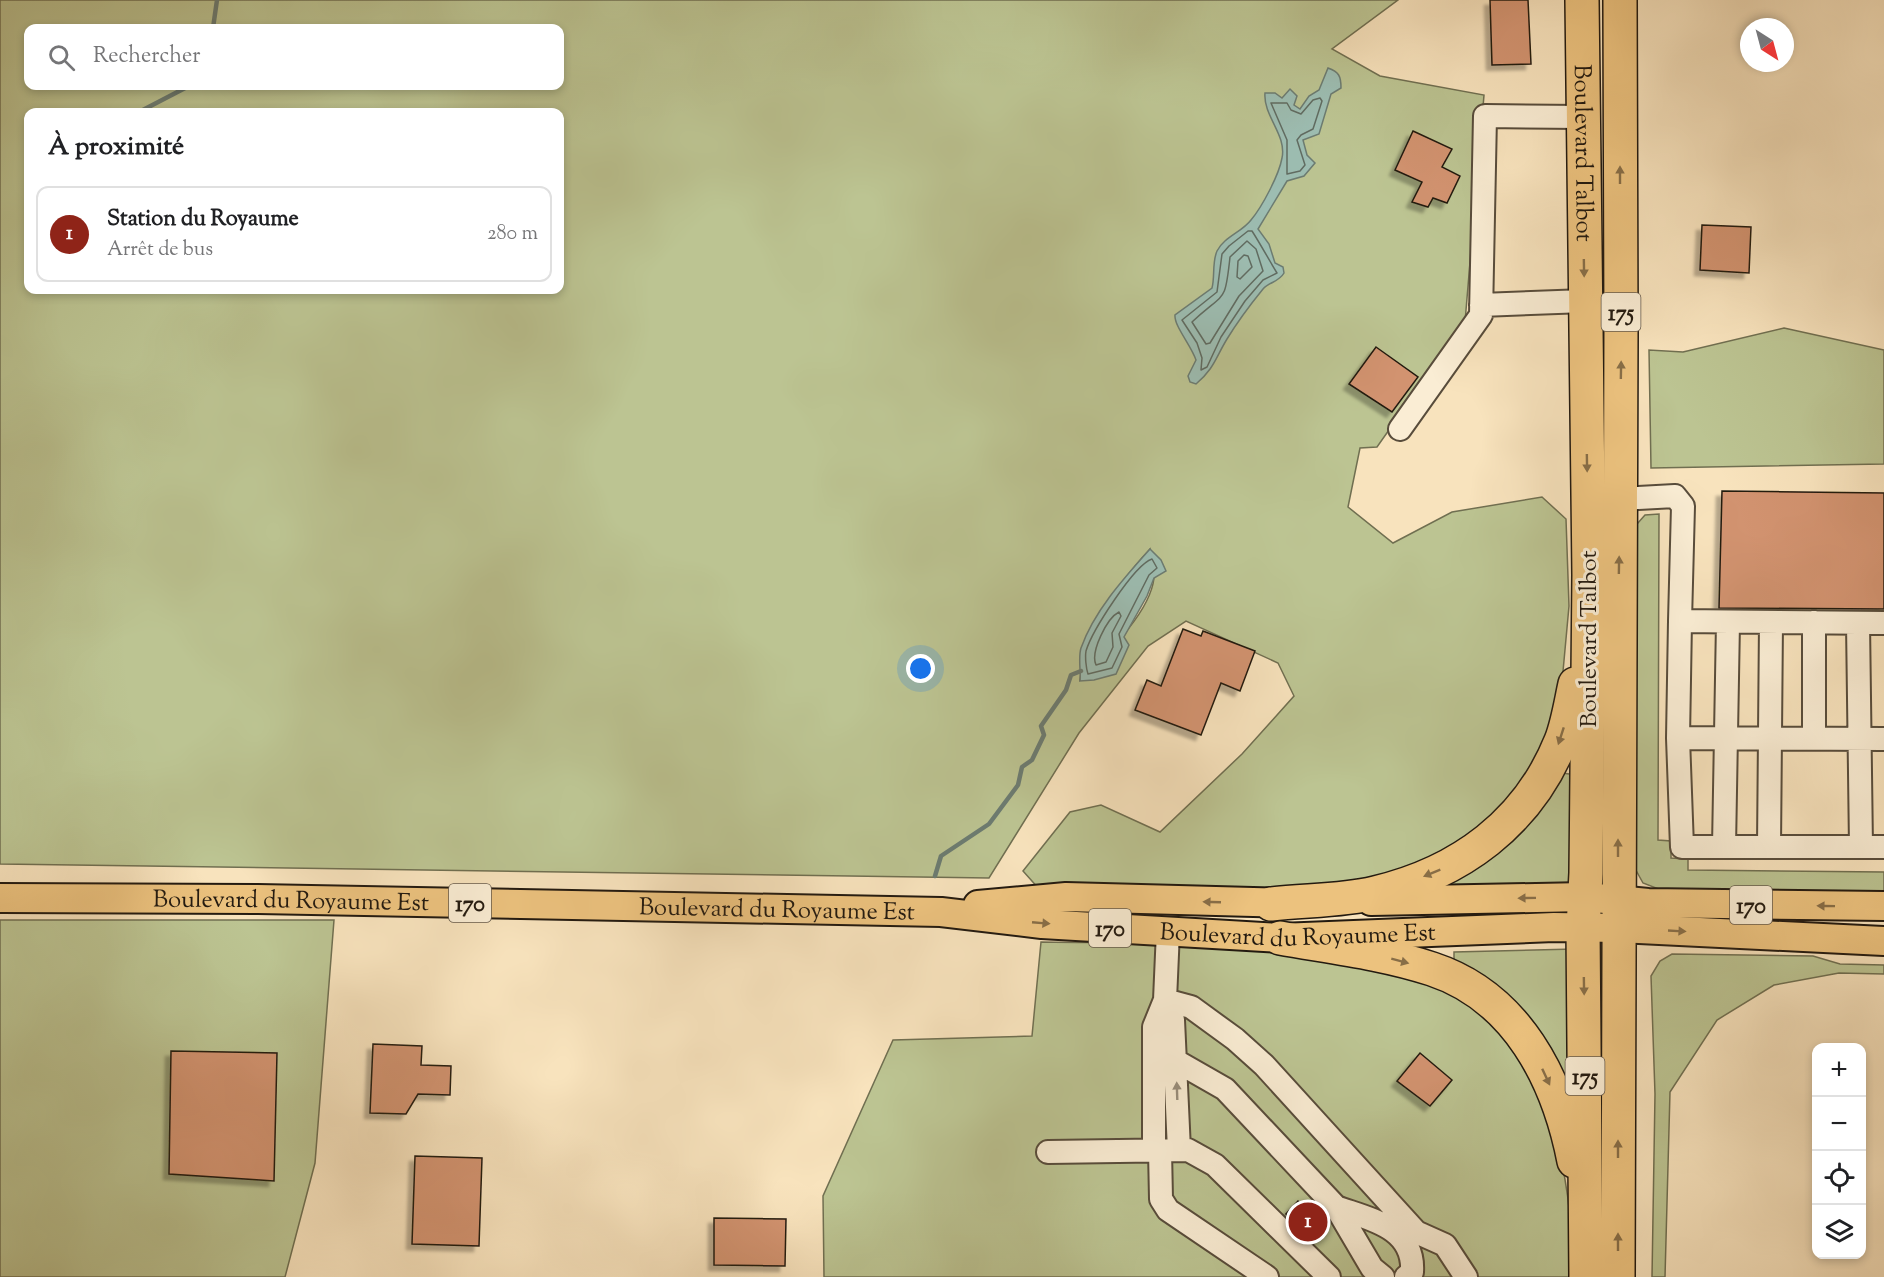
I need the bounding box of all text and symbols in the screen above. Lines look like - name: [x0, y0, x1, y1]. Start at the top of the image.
- north arrow: [1740, 18, 1794, 72]
- search box: [24, 24, 564, 90]
- icon: search: [45, 41, 78, 74]
- text: Rechercher: [93, 41, 200, 73]
- street label: Boulevard Talbot: [1564, 64, 1600, 242]
- text: À proximité: [48, 129, 184, 166]
- one-way arrow: [1615, 166, 1625, 185]
- text: Station du Royaume: [107, 204, 299, 236]
- text: 1: [66, 220, 73, 249]
- text: 280 m: [487, 220, 538, 249]
- text: Arrêt de bus: [107, 236, 213, 265]
- one-way arrow: [1579, 259, 1589, 278]
- road number: 175: [1602, 293, 1640, 331]
- one-way arrow: [1616, 361, 1626, 380]
- one-way arrow: [1582, 454, 1592, 473]
- street label: Boulevard Talbot: [1573, 550, 1607, 728]
- one-way arrow: [1614, 556, 1624, 575]
- your location: [906, 654, 935, 683]
- one-way arrow: [1556, 727, 1566, 745]
- one-way arrow: [1613, 839, 1623, 858]
- one-way arrow: [1423, 868, 1441, 878]
- street label: Boulevard du Royaume Est: [153, 884, 429, 921]
- road number: 170: [449, 884, 491, 922]
- road number: 170: [1730, 886, 1772, 924]
- street label: Boulevard du Royaume Est: [638, 891, 915, 931]
- one-way arrow: [1517, 893, 1536, 903]
- one-way arrow: [1203, 897, 1222, 906]
- one-way arrow: [1816, 901, 1835, 911]
- road number: 170: [1089, 909, 1131, 947]
- street label: Boulevard du Royaume Est: [1159, 916, 1437, 957]
- one-way arrow: [1031, 918, 1050, 928]
- one-way arrow: [1667, 926, 1686, 935]
- one-way arrow: [1391, 956, 1409, 966]
- one-way arrow: [1579, 977, 1588, 996]
- map controls: [1812, 1043, 1866, 1259]
- button: +: [1812, 1043, 1866, 1097]
- road number: 175: [1566, 1057, 1604, 1095]
- one-way arrow: [1541, 1068, 1550, 1085]
- one-way arrow: [1172, 1082, 1182, 1101]
- button: −: [1812, 1097, 1866, 1151]
- one-way arrow: [1613, 1140, 1623, 1159]
- button: locate: [1812, 1151, 1866, 1205]
- pin: 1: [1288, 1200, 1328, 1244]
- button: layers: [1812, 1205, 1866, 1259]
- one-way arrow: [1613, 1233, 1623, 1252]

